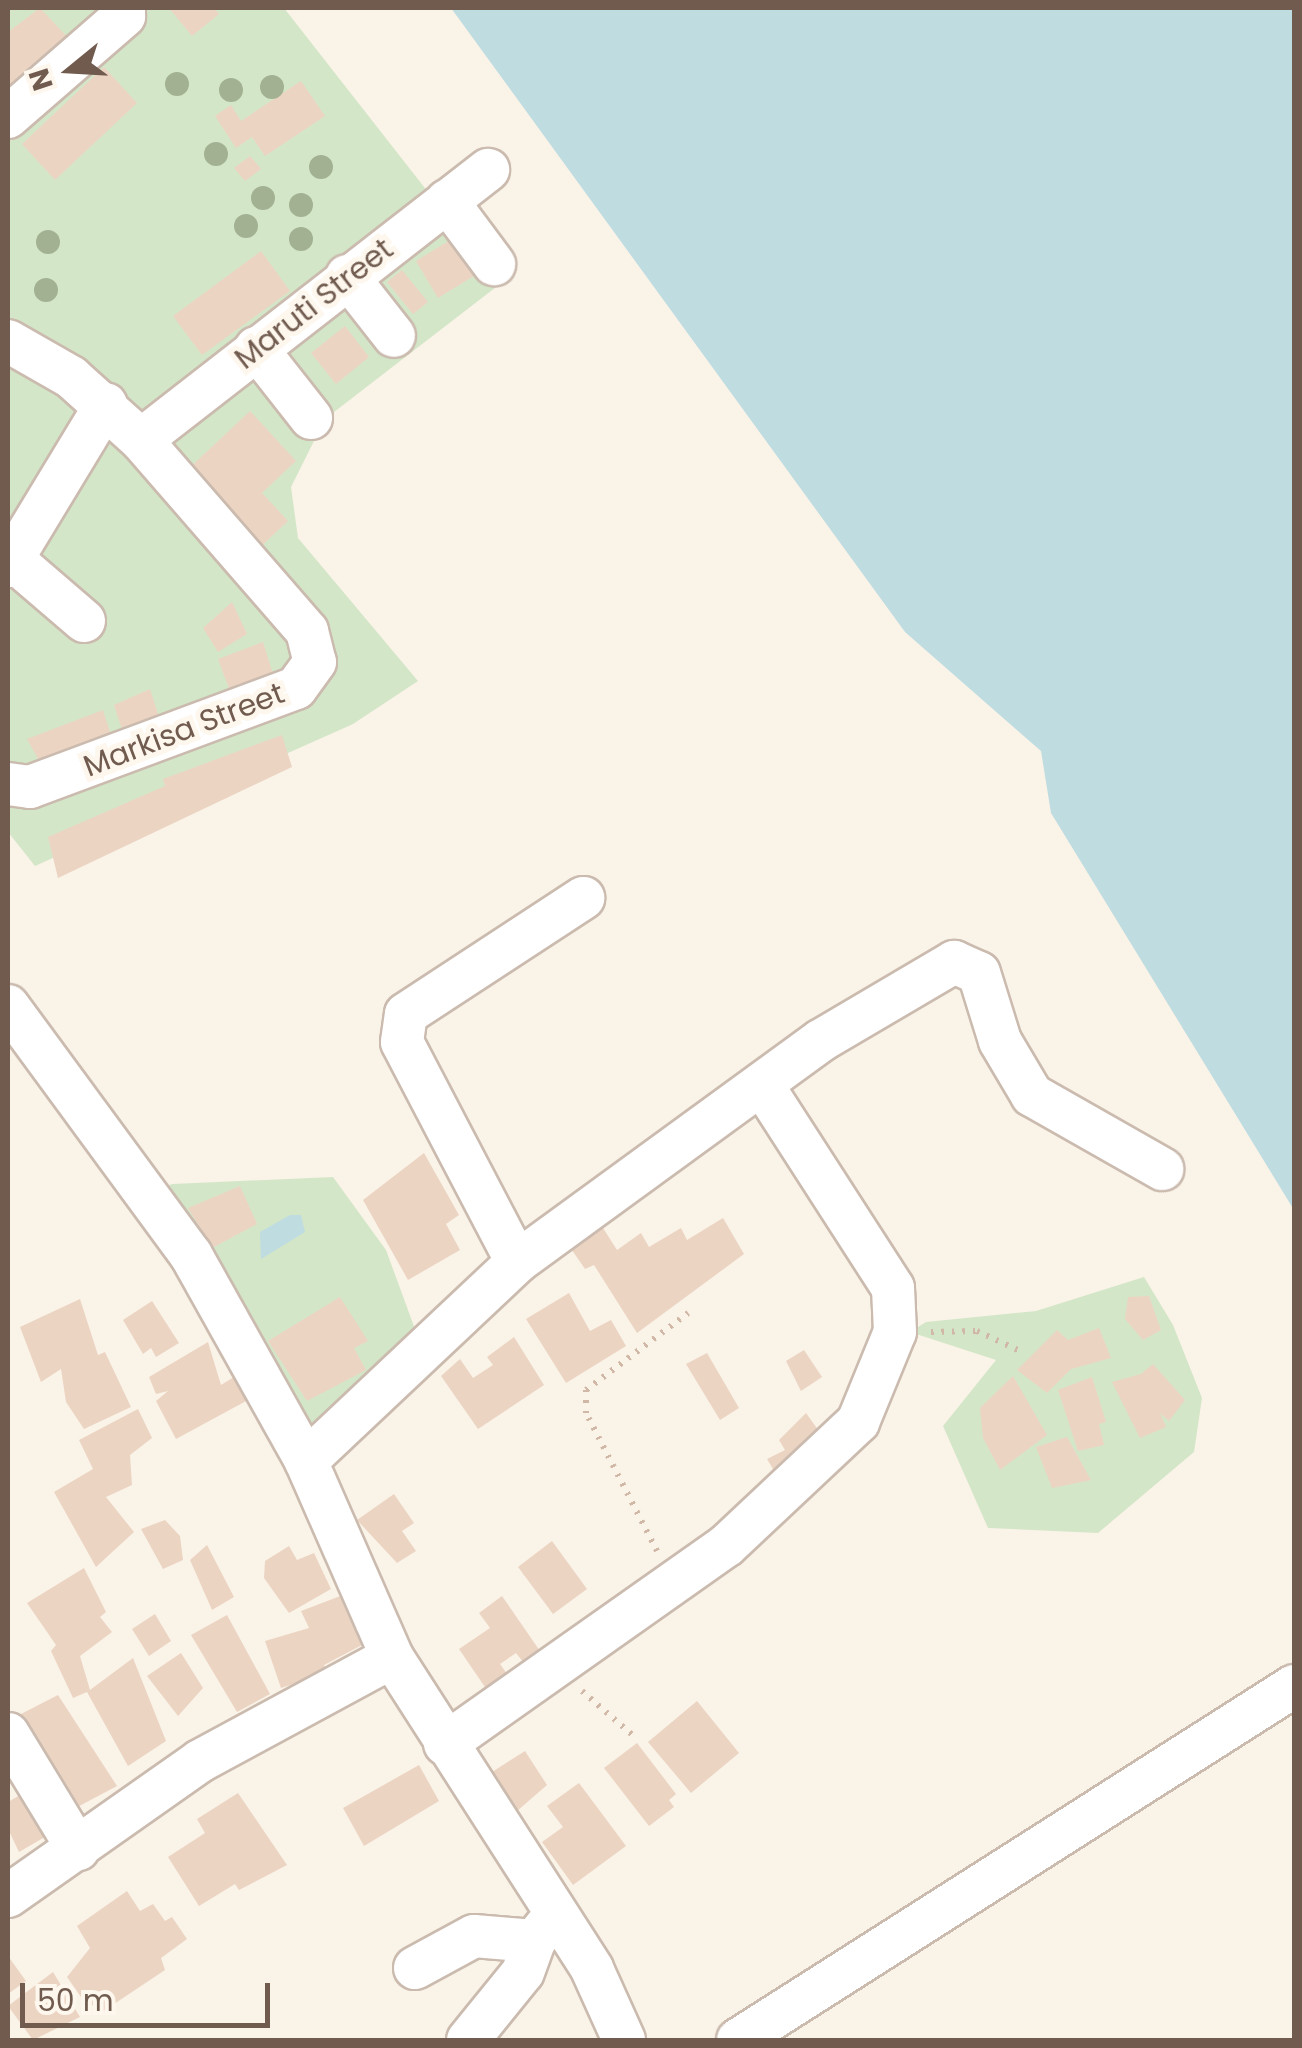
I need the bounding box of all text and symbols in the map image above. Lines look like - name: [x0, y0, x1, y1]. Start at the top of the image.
- north arrow: [20, 20, 120, 120]
- text: N: [19, 63, 63, 95]
- street label: Maruti Street: [228, 231, 400, 377]
- street label: Markisa Street: [79, 675, 289, 785]
- scale bar: [25, 1963, 275, 2025]
- text: 50 m: [37, 1979, 114, 2022]

